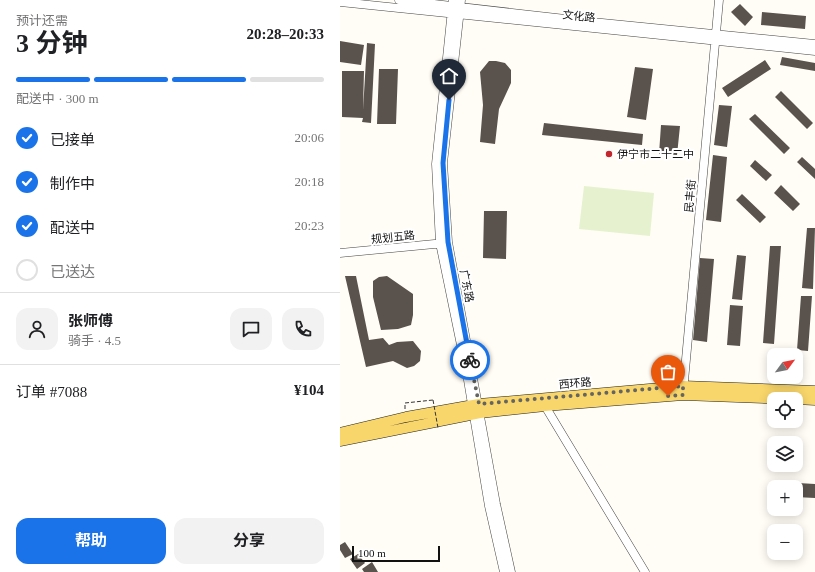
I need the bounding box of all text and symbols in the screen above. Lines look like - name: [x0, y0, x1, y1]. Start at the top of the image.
- street label: 文化路: [562, 8, 596, 24]
- text: 预计还需: [16, 13, 68, 28]
- text: 20:28–20:33: [247, 26, 324, 42]
- text: 3 分钟: [16, 29, 88, 58]
- pin: [432, 59, 466, 100]
- icon: home: [438, 65, 460, 87]
- text: 配送中 · 300 m: [16, 91, 99, 106]
- icon: check: [16, 127, 38, 149]
- text: 20:06: [294, 130, 324, 145]
- text: 已接单: [50, 132, 95, 148]
- place label: 伊宁市二十二中: [617, 148, 694, 160]
- marker: 伊宁市二十二中: [604, 149, 614, 159]
- icon: check: [16, 171, 38, 193]
- text: 20:18: [294, 174, 324, 189]
- text: 制作中: [50, 176, 95, 192]
- street label: 民丰街: [683, 179, 697, 213]
- icon: check: [16, 215, 38, 237]
- text: 20:23: [294, 218, 324, 233]
- text: 配送中: [50, 220, 95, 236]
- street label: 规划五路: [370, 229, 416, 245]
- text: 已送达: [50, 264, 95, 280]
- street label: 广东路: [458, 269, 476, 303]
- button: person: [16, 308, 58, 350]
- button: chat: [230, 308, 272, 350]
- button: phone: [282, 308, 324, 350]
- text: 张师傅: [68, 313, 113, 329]
- text: 骑手 · 4.5: [68, 333, 121, 348]
- courier: [450, 340, 490, 380]
- north arrow: [767, 348, 803, 384]
- map controls: [767, 348, 803, 560]
- icon: bike: [459, 349, 481, 371]
- pin: [651, 355, 685, 396]
- icon: bag: [657, 361, 679, 383]
- street label: 西环路: [558, 376, 592, 390]
- text: ¥104: [294, 382, 324, 398]
- text: 订单 #7088: [16, 384, 87, 400]
- button: locate: [767, 392, 803, 428]
- button: layers: [767, 436, 803, 472]
- button: +: [767, 480, 803, 516]
- button: 帮助: [16, 518, 166, 564]
- button: 分享: [174, 518, 324, 564]
- button: −: [767, 524, 803, 560]
- scale bar: [352, 544, 440, 563]
- text: 100 m: [358, 547, 386, 559]

